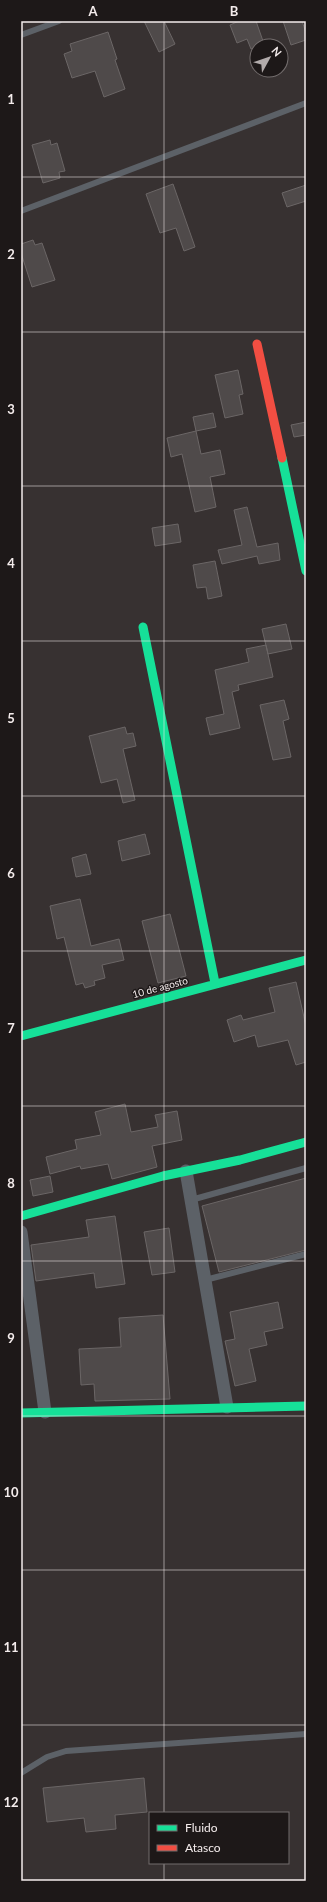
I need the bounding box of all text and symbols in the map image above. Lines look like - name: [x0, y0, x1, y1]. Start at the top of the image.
- text: A: [87, 3, 98, 19]
- text: B: [230, 3, 239, 19]
- north arrow: [249, 38, 289, 78]
- text: N: [269, 44, 285, 59]
- text: 1: [7, 91, 15, 107]
- text: 2: [7, 246, 15, 262]
- text: 3: [7, 401, 15, 417]
- text: 4: [7, 555, 15, 571]
- text: 5: [7, 710, 15, 726]
- text: 6: [7, 865, 15, 881]
- street label: 10 de agosto: [131, 974, 189, 1000]
- text: 7: [7, 1020, 15, 1036]
- text: 8: [7, 1175, 15, 1191]
- text: 9: [7, 1330, 15, 1346]
- text: 10: [3, 1484, 19, 1500]
- text: 11: [3, 1639, 19, 1655]
- text: 12: [3, 1794, 19, 1810]
- legend: [149, 1812, 289, 1864]
- text: Fluido: [185, 1820, 218, 1835]
- text: Atasco: [185, 1840, 221, 1855]

